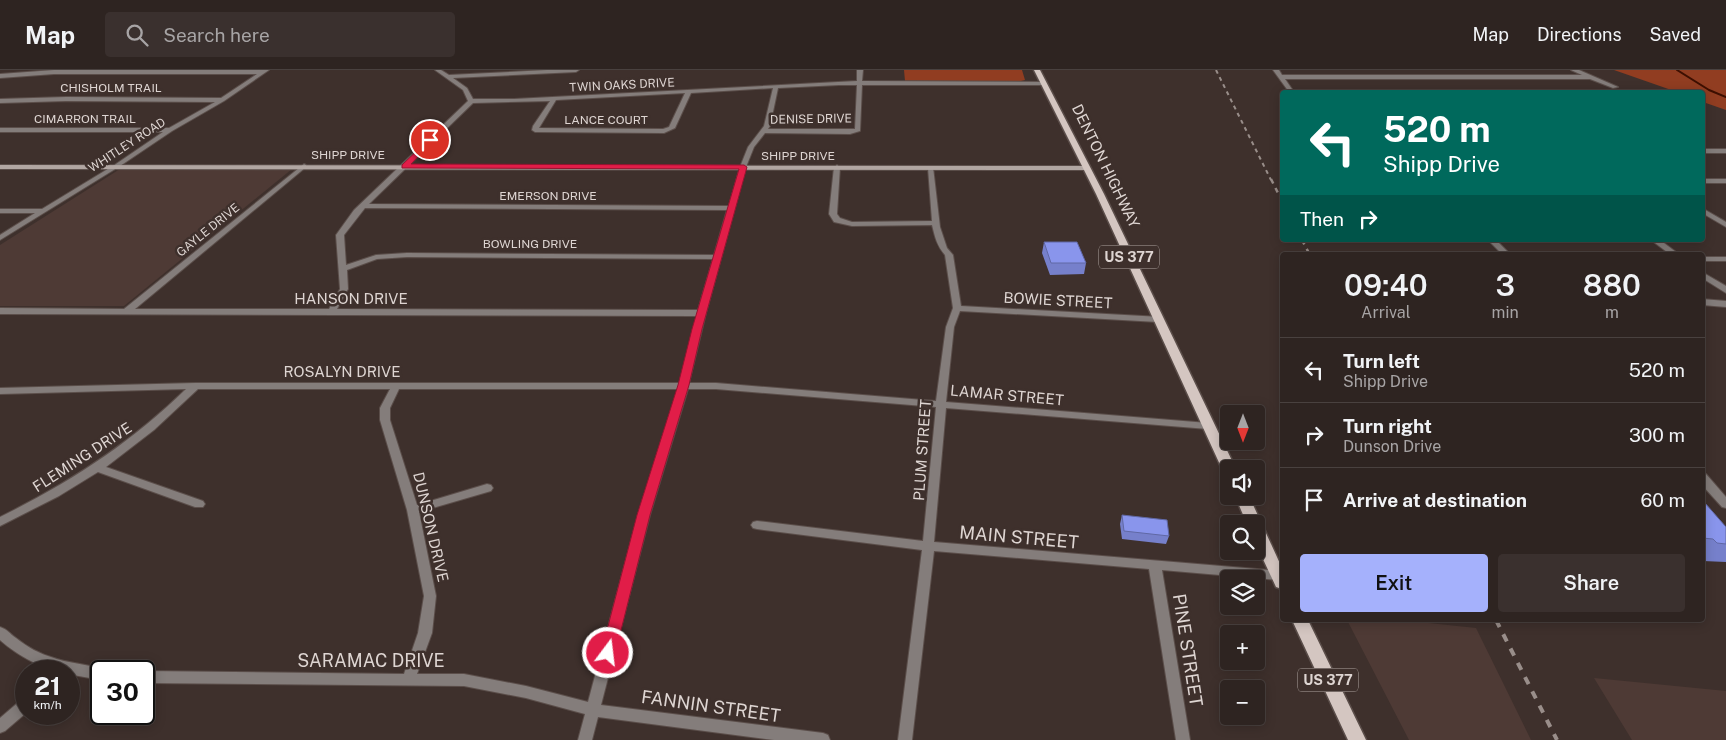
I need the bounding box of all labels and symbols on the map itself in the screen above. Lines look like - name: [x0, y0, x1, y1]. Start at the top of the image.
- street label: TWIN OAKS DRIVE: [569, 75, 675, 95]
- street label: CHISHOLM TRAIL: [60, 81, 162, 95]
- street label: DENTON HIGHWAY: [1069, 101, 1143, 231]
- street label: DENISE DRIVE: [770, 111, 852, 127]
- street label: CIMARRON TRAIL: [34, 112, 136, 126]
- street label: LANCE COURT: [564, 113, 648, 127]
- street label: WHITLEY ROAD: [86, 115, 168, 175]
- pin: [409, 119, 451, 161]
- street label: SHIPP DRIVE: [311, 148, 385, 162]
- street label: SHIPP DRIVE: [761, 149, 835, 163]
- street label: EMERSON DRIVE: [499, 189, 597, 203]
- street label: GAYLE DRIVE: [174, 201, 242, 259]
- street label: BOWLING DRIVE: [483, 237, 577, 251]
- road number: US 377: [1099, 246, 1159, 268]
- street label: BOWIE STREET: [1003, 289, 1113, 311]
- street label: HANSON DRIVE: [294, 290, 408, 307]
- street label: ROSALYN DRIVE: [284, 363, 400, 380]
- street label: LAMAR STREET: [949, 382, 1065, 408]
- street label: PLUM STREET: [910, 398, 934, 501]
- north arrow: [1220, 405, 1265, 450]
- street label: FLEMING DRIVE: [29, 419, 135, 495]
- street label: DUNSON DRIVE: [410, 470, 452, 584]
- street label: MAIN STREET: [958, 521, 1080, 553]
- street label: PINE STREET: [1169, 592, 1207, 708]
- position arrow: [581, 626, 633, 678]
- street label: SARAMAC DRIVE: [297, 650, 445, 671]
- speed limit sign: 30: [90, 660, 155, 725]
- road number: US 377: [1298, 668, 1358, 692]
- street label: FANNIN STREET: [640, 686, 782, 726]

